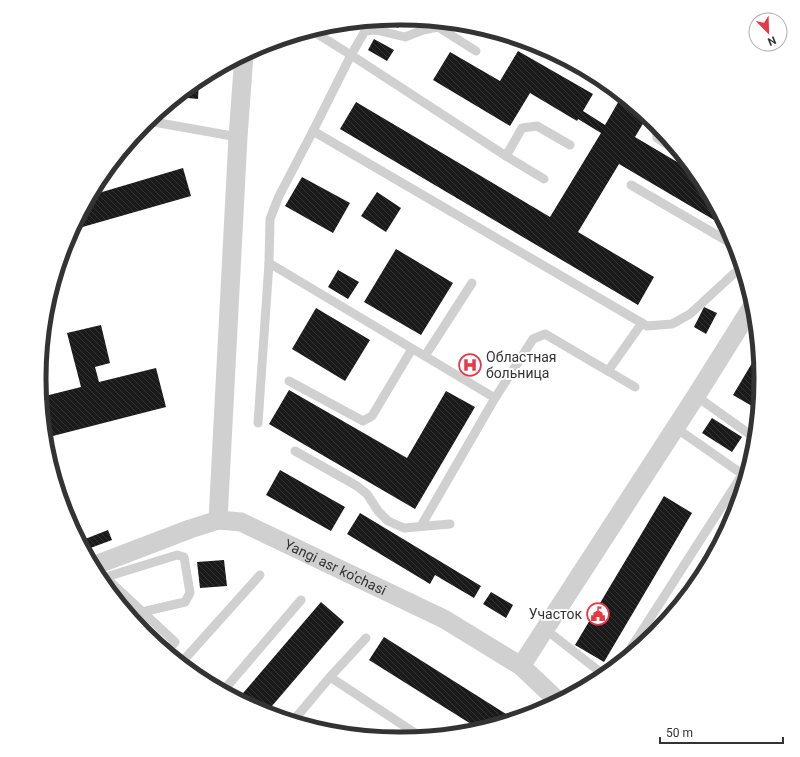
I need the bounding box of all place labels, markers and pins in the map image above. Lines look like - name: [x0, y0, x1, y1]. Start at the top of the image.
- place label: Областная больница: [486, 349, 557, 381]
- hospital icon: Областная больница: [457, 352, 483, 378]
- public building icon: Участок: [585, 601, 611, 627]
- place label: Участок: [529, 606, 582, 622]

